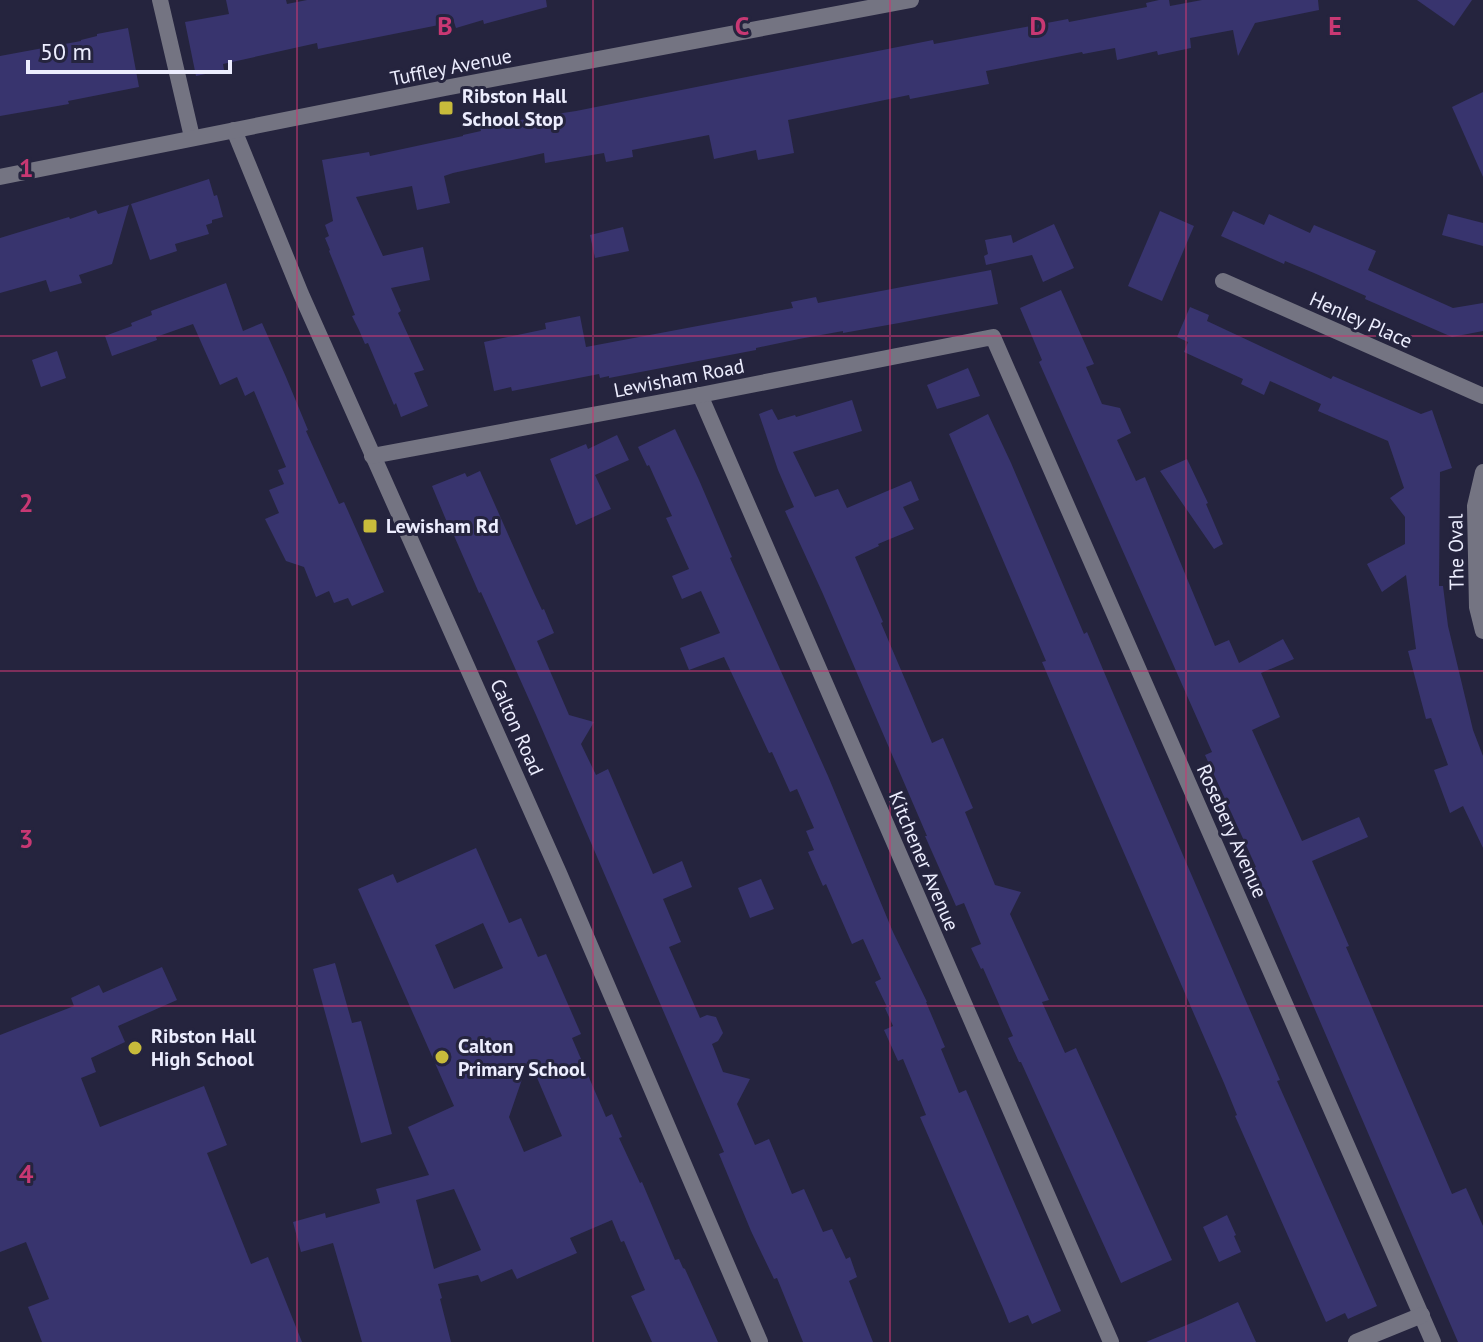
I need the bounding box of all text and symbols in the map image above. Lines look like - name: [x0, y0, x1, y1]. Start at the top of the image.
- text: B: [437, 9, 453, 42]
- text: C: [735, 9, 749, 42]
- text: D: [1030, 9, 1046, 42]
- text: E: [1328, 9, 1342, 42]
- scale bar: [28, 24, 230, 74]
- text: 50 m: [40, 36, 92, 67]
- street label: Tuffley Avenue: [388, 42, 514, 92]
- place label: Ribston Hall School Stop: [462, 83, 567, 132]
- marker: Ribston Hall School Stop: [437, 99, 455, 117]
- text: 1: [19, 151, 33, 184]
- street label: Henley Place: [1306, 286, 1416, 354]
- street label: Lewisham Road: [612, 353, 746, 403]
- text: 2: [19, 486, 33, 519]
- place label: Lewisham Rd: [386, 513, 499, 539]
- street label: The Oval: [1442, 513, 1470, 590]
- marker: Lewisham Rd: [361, 517, 379, 535]
- street label: Calton Road: [484, 675, 550, 779]
- street label: Rosebery Avenue: [1191, 760, 1273, 902]
- street label: Kitchener Avenue: [883, 787, 965, 935]
- text: 3: [19, 822, 33, 855]
- place label: Ribston Hall High School: [151, 1023, 256, 1072]
- place label: Calton Primary School: [458, 1033, 586, 1082]
- marker: Ribston Hall High School: [126, 1039, 144, 1057]
- marker: Calton Primary School: [433, 1048, 451, 1066]
- text: 4: [19, 1157, 34, 1190]

